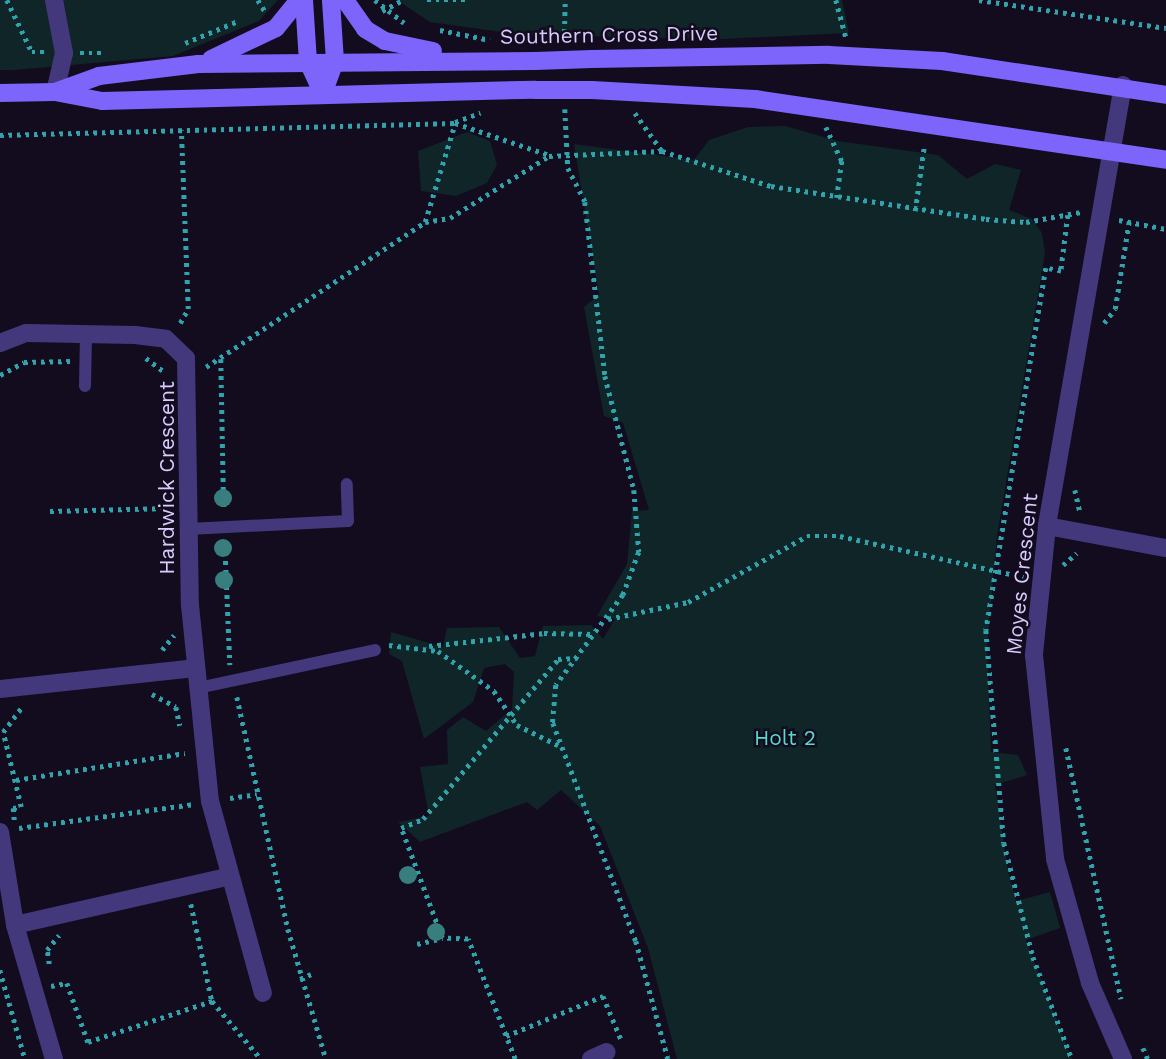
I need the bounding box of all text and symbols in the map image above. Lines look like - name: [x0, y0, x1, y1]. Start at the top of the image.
- street label: Southern Cross Drive: [500, 20, 718, 50]
- street label: Hardwick Crescent: [154, 381, 180, 575]
- street label: Moyes Crescent: [1001, 492, 1043, 656]
- park label: Holt 2: [754, 725, 816, 751]

